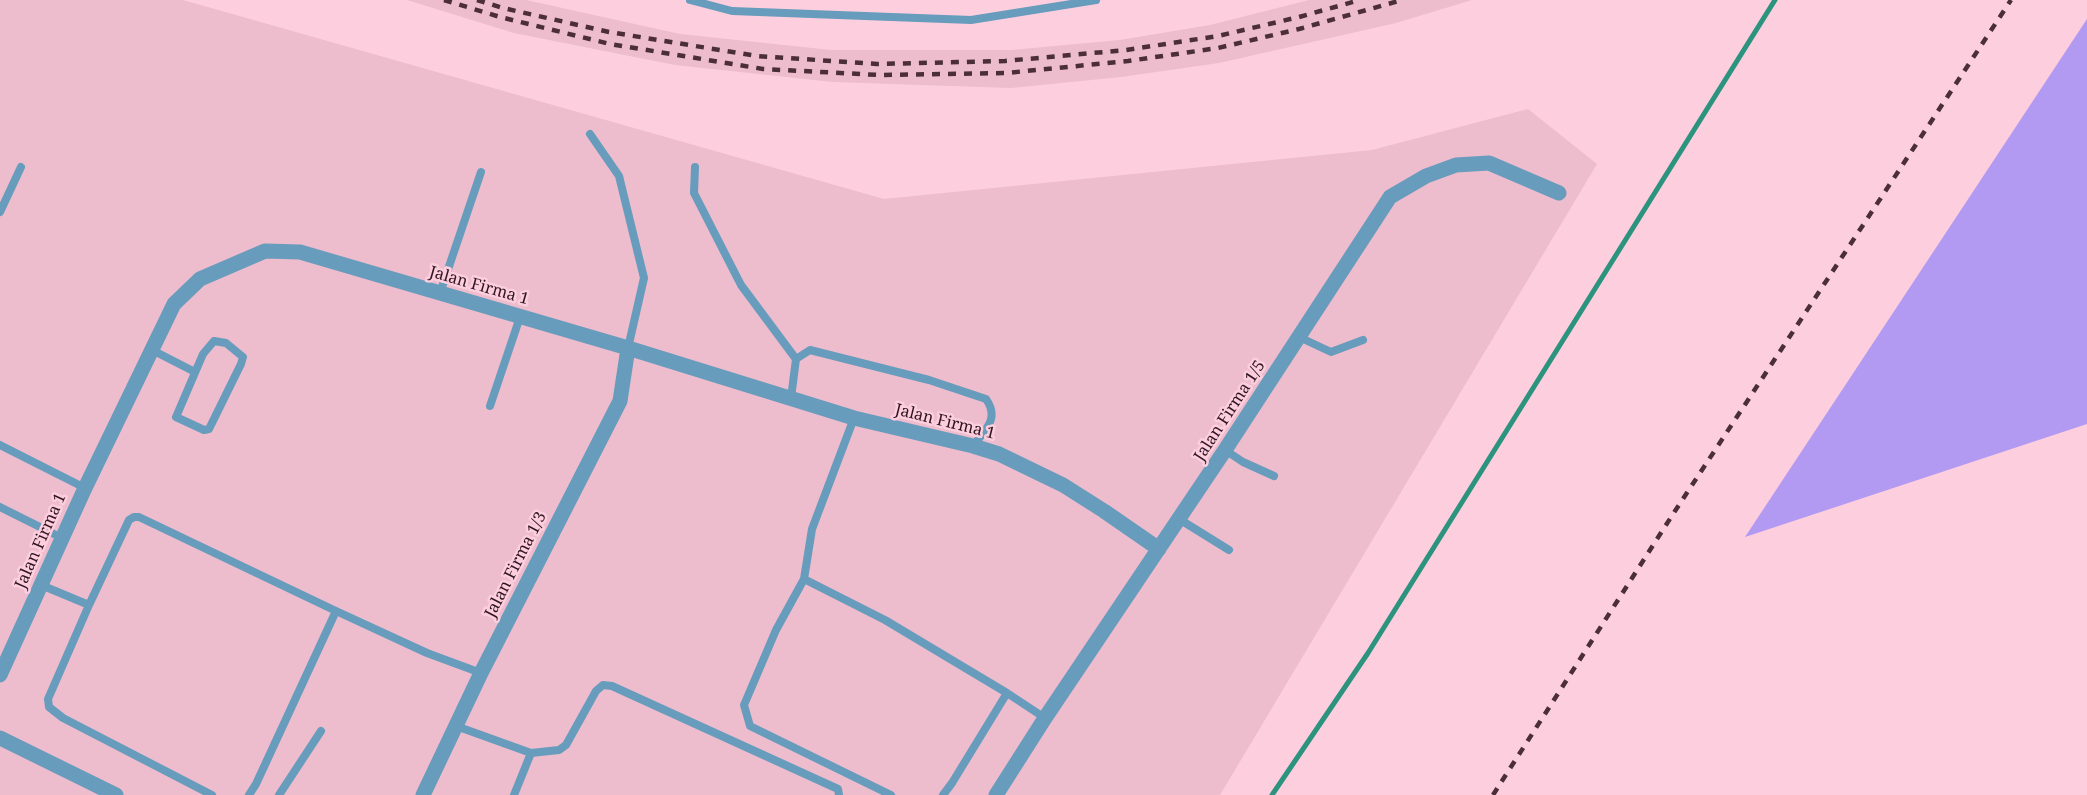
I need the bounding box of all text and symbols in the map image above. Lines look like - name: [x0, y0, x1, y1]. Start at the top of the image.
- street label: Jalan Firma 1: [427, 263, 531, 309]
- street label: Jalan Firma 1/5: [1190, 357, 1270, 465]
- street label: Jalan Firma 1: [893, 400, 997, 444]
- street label: Jalan Firma 1: [11, 490, 71, 592]
- street label: Jalan Firma 1/3: [481, 509, 551, 621]

